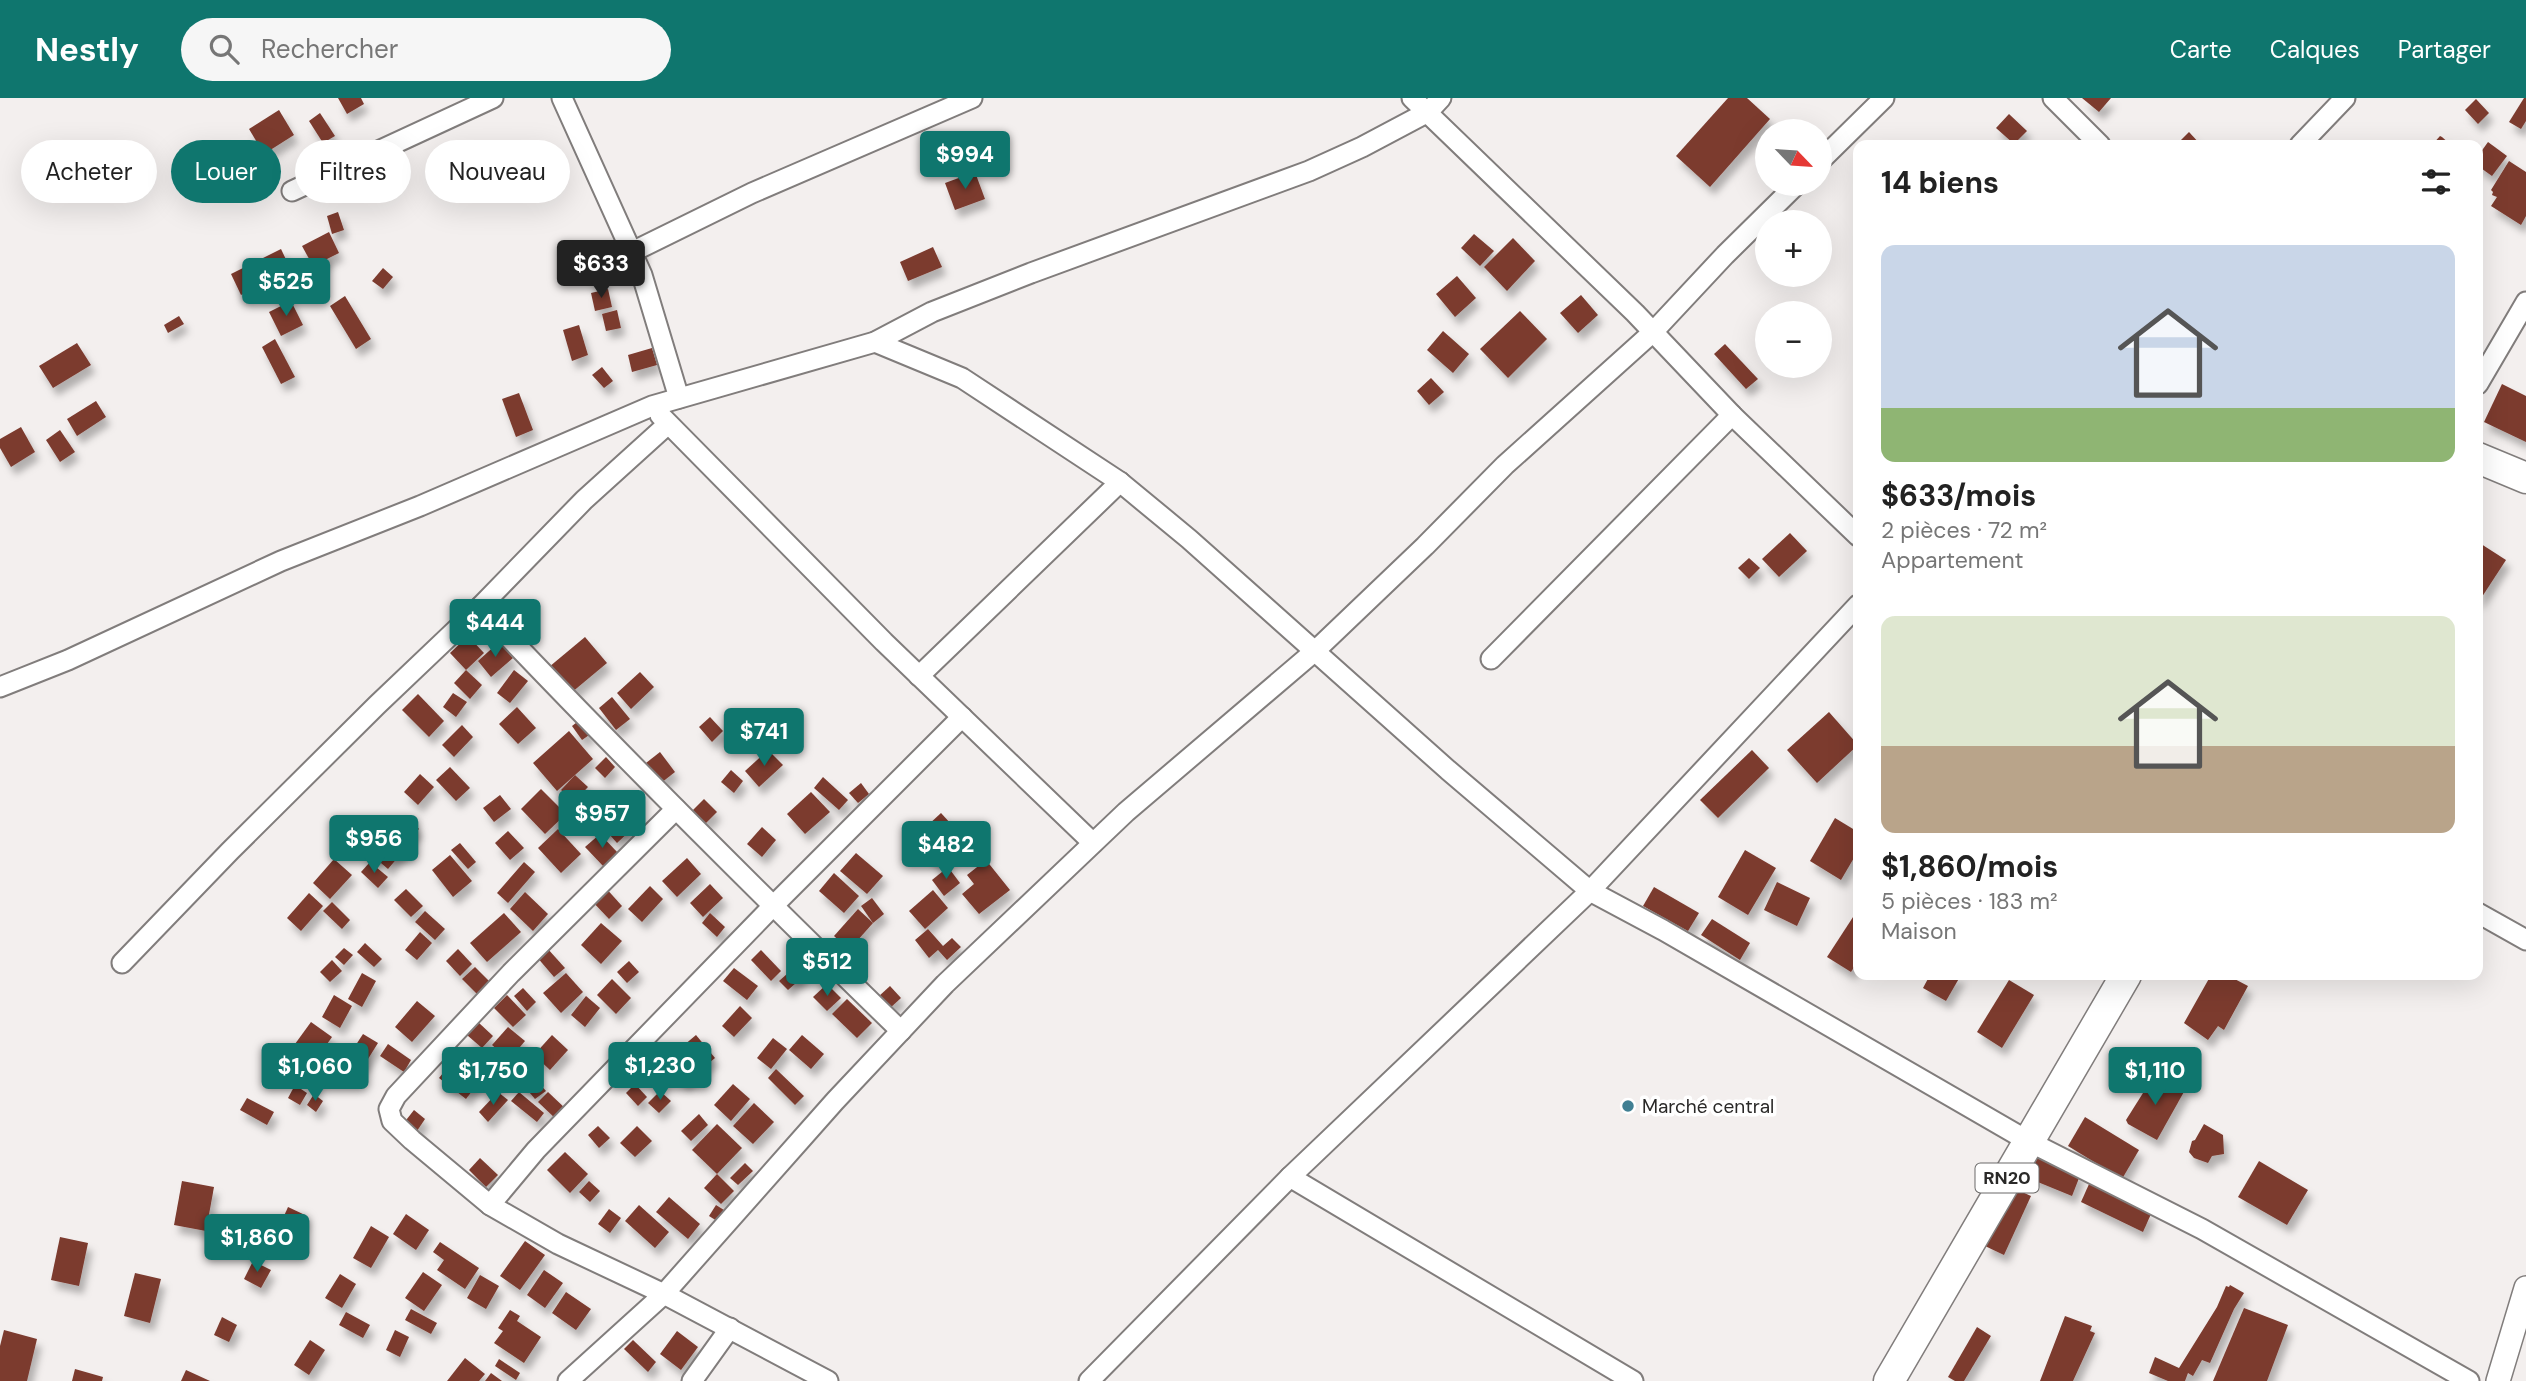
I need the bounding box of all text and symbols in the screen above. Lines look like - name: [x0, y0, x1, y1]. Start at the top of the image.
- search box: [181, 18, 671, 81]
- text: Nestly: [35, 28, 139, 71]
- icon: search: [205, 30, 243, 68]
- text: Rechercher: [261, 32, 398, 66]
- text: Carte: [2170, 34, 2232, 65]
- text: Calques: [2270, 34, 2360, 65]
- text: Partager: [2398, 34, 2491, 65]
- north arrow: [1755, 119, 1832, 196]
- map controls: [1755, 119, 1832, 378]
- pin: $994: [924, 132, 1006, 191]
- text: $994: [936, 139, 994, 169]
- chip: Acheter: [21, 140, 157, 203]
- chip: Louer: [171, 140, 281, 203]
- chip: Filtres: [295, 140, 411, 203]
- chip: Nouveau: [425, 140, 570, 203]
- text: 14 biens: [1881, 163, 1999, 202]
- icon: filters: [2417, 163, 2455, 201]
- button: +: [1755, 210, 1832, 287]
- pin: $633: [560, 240, 642, 300]
- text: $633: [573, 248, 629, 278]
- pin: $525: [245, 258, 327, 318]
- text: $525: [258, 266, 314, 296]
- icon: home: [2105, 290, 2231, 416]
- button: −: [1755, 301, 1832, 378]
- text: $633/mois: [1881, 476, 2036, 515]
- text: 2 pièces · 72 m²: [1881, 515, 2047, 545]
- text: Appartement: [1881, 545, 2024, 575]
- pin: $444: [454, 600, 536, 659]
- text: $444: [466, 607, 524, 637]
- icon: home: [2105, 661, 2231, 787]
- pin: $741: [723, 708, 805, 768]
- text: $741: [740, 716, 788, 746]
- pin: $957: [561, 790, 643, 850]
- text: $957: [575, 798, 630, 828]
- pin: $956: [333, 816, 415, 875]
- pin: $482: [905, 822, 987, 881]
- text: $956: [345, 823, 403, 853]
- text: $482: [918, 829, 974, 859]
- text: $1,860/mois: [1881, 847, 2058, 886]
- text: 5 pièces · 183 m²: [1881, 886, 2058, 916]
- text: Maison: [1881, 916, 1957, 946]
- pin: $512: [786, 939, 868, 998]
- text: $512: [802, 946, 852, 976]
- pin: $1,230: [603, 1042, 717, 1102]
- pin: $1,060: [258, 1044, 372, 1103]
- pin: $1,750: [436, 1048, 550, 1107]
- pin: $1,110: [2098, 1048, 2212, 1107]
- text: $1,230: [624, 1050, 696, 1080]
- text: $1,060: [278, 1051, 352, 1081]
- text: $1,750: [458, 1055, 528, 1085]
- text: $1,110: [2125, 1055, 2185, 1085]
- place label: Marché central: [1642, 1094, 1774, 1119]
- marker: Marché central: [1620, 1098, 1636, 1114]
- road number: RN20: [1976, 1163, 2038, 1192]
- pin: $1,860: [200, 1214, 314, 1274]
- text: $1,860: [220, 1222, 294, 1252]

